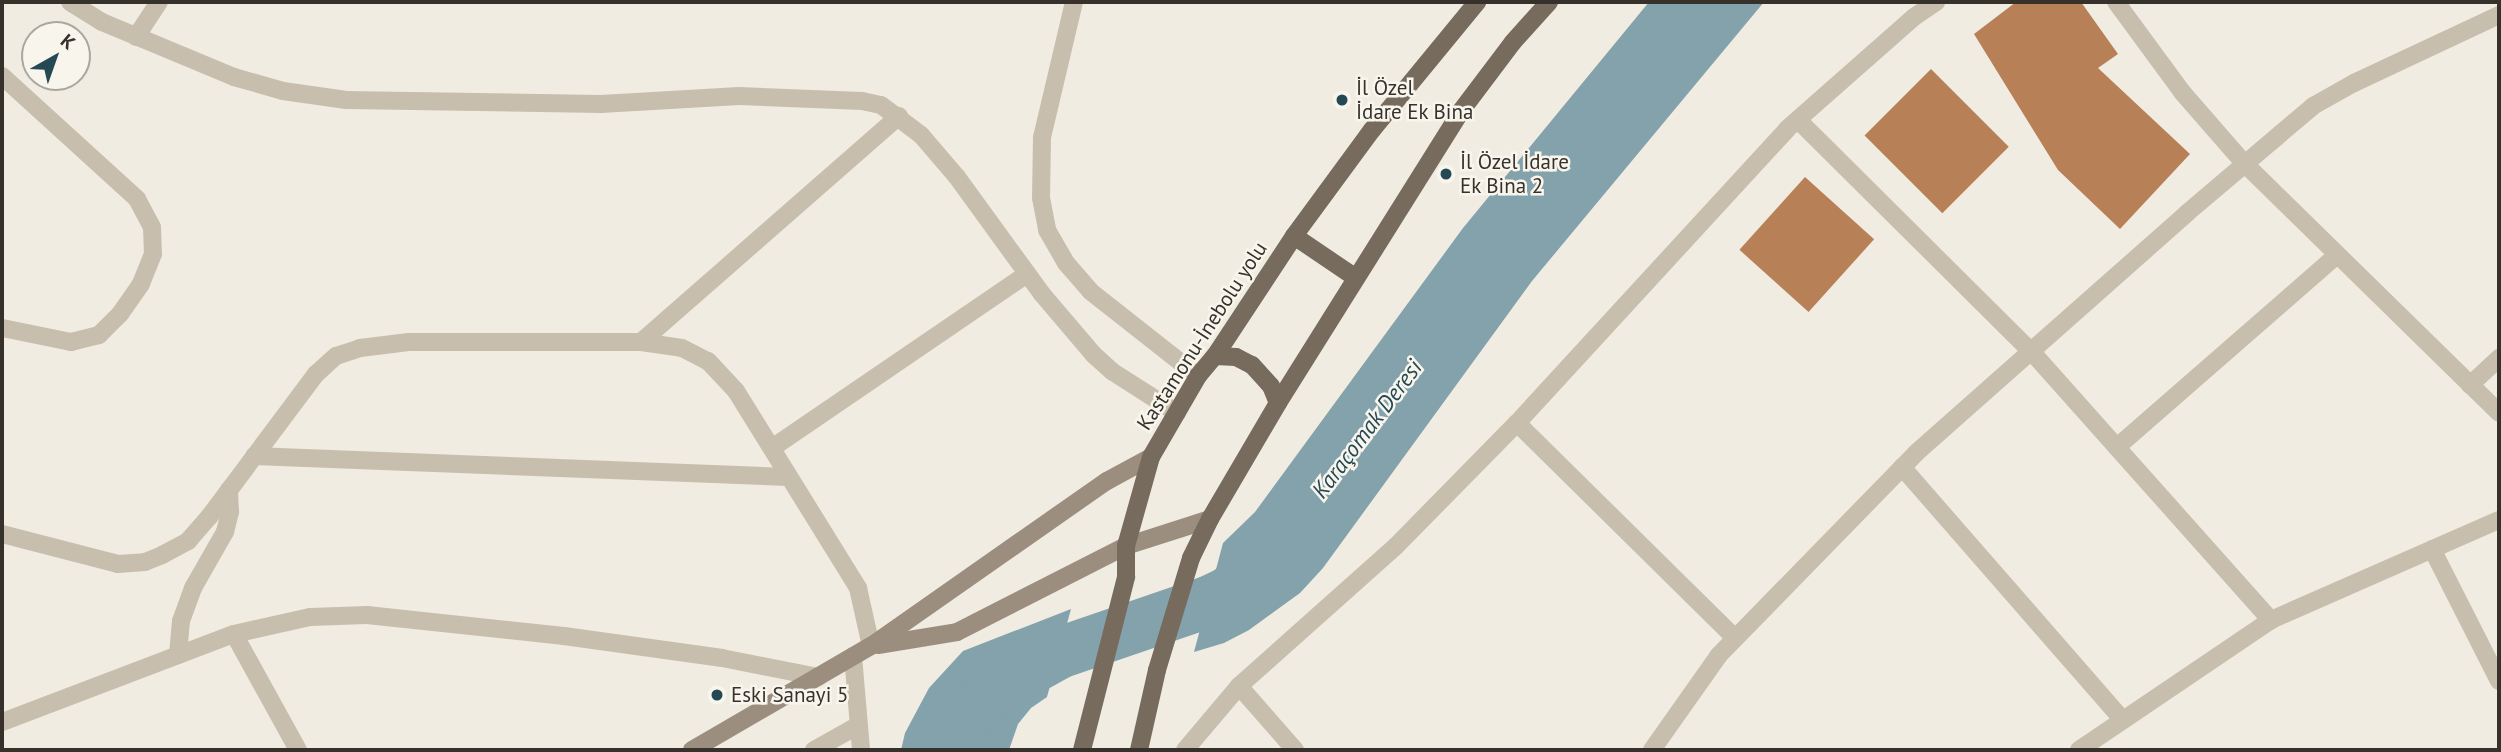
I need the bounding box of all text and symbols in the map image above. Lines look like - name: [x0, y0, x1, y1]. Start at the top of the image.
- north arrow: [21, 21, 91, 91]
- text: K: [56, 28, 80, 54]
- place label: İl Özel İdare Ek Bina: [1356, 75, 1474, 125]
- marker: İl Özel İdare Ek Bina: [1334, 92, 1350, 108]
- place label: İl Özel İdare Ek Bina 2: [1460, 149, 1569, 199]
- marker: İl Özel İdare Ek Bina 2: [1438, 166, 1454, 182]
- street label: Kastamonu-İnebolu yolu: [1132, 237, 1272, 435]
- water label: Karaçomak Deresi: [1306, 354, 1428, 504]
- place label: Eski Sanayi 5: [731, 682, 848, 708]
- marker: Eski Sanayi 5: [709, 687, 725, 703]

